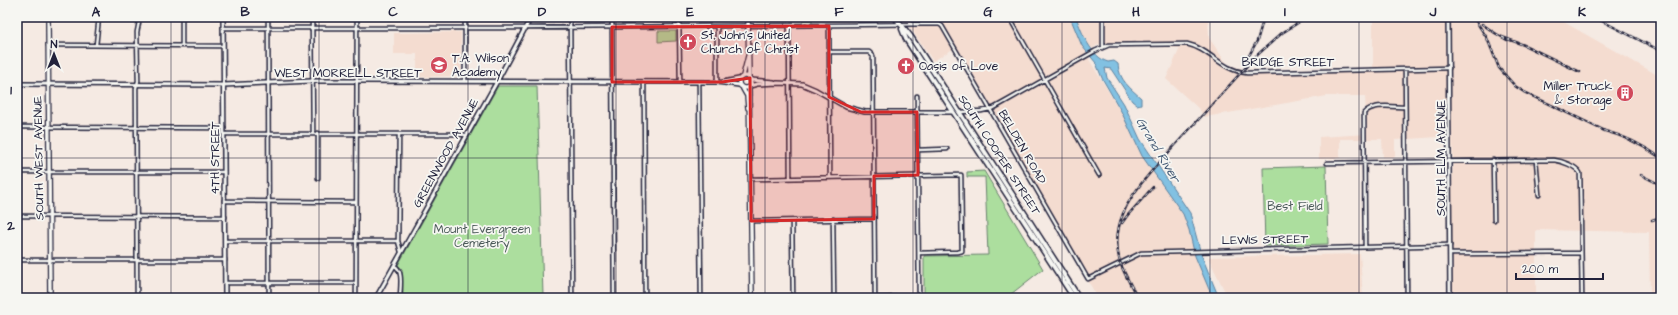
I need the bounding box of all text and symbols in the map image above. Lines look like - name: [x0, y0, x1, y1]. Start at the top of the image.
- text: A: [92, 3, 101, 21]
- text: B: [240, 3, 250, 21]
- text: C: [388, 3, 398, 21]
- text: D: [538, 3, 547, 21]
- text: E: [686, 3, 694, 21]
- text: F: [834, 3, 844, 21]
- text: G: [983, 3, 993, 21]
- text: H: [1132, 3, 1140, 21]
- text: I: [1284, 3, 1286, 21]
- text: J: [1429, 3, 1437, 21]
- text: K: [1578, 3, 1586, 21]
- place label: St. John's United Church of Christ: [701, 27, 799, 58]
- church icon: St. John's United Church of Christ: [678, 32, 698, 52]
- north arrow: [34, 34, 74, 74]
- text: N: [51, 37, 58, 52]
- place label: T.A. Wilson Academy: [452, 50, 509, 82]
- street label: BRIDGE STREET: [1242, 54, 1335, 71]
- school or university icon: T.A. Wilson Academy: [429, 55, 449, 75]
- church icon: Oasis of Love: [896, 56, 916, 76]
- place label: Oasis of Love: [919, 58, 999, 75]
- street label: WEST MORRELL STREET: [274, 65, 422, 82]
- place label: Miller Truck & Storage: [1543, 78, 1613, 110]
- text: 1: [10, 81, 12, 99]
- building icon: Miller Truck & Storage: [1615, 83, 1635, 103]
- street label: SOUTH COOPER STREET: [954, 92, 1045, 219]
- street label: GREENWOOD AVENUE: [409, 95, 483, 211]
- street label: SOUTH WEST AVENUE: [29, 96, 49, 220]
- street label: SOUTH ELM AVENUE: [1433, 100, 1450, 216]
- street label: BELDEN ROAD: [994, 107, 1050, 187]
- water label: Grand River: [1131, 114, 1186, 188]
- street label: 4TH STREET: [207, 121, 224, 195]
- park label: Best Field: [1267, 198, 1323, 215]
- text: 2: [6, 217, 15, 235]
- park label: Mount Evergreen Cemetery: [434, 221, 530, 253]
- street label: LEWIS STREET: [1222, 231, 1309, 249]
- scale bar: [1516, 255, 1603, 281]
- text: 200 m: [1522, 261, 1559, 278]

